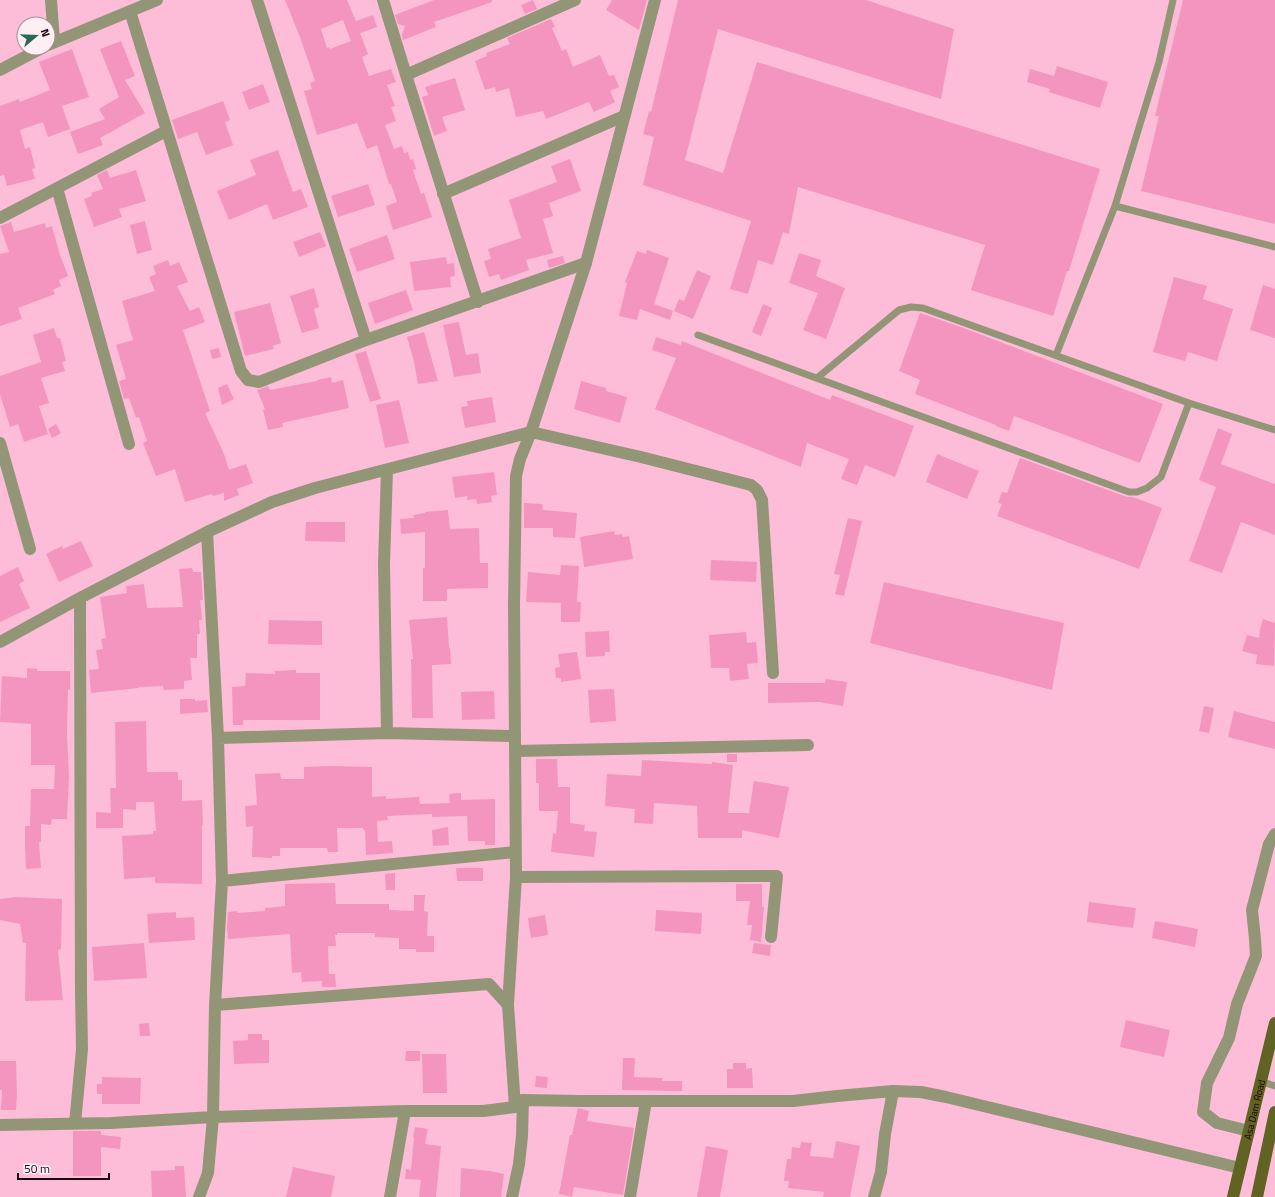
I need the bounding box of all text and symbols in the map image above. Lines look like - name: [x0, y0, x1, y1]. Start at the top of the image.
- north arrow: [16, 16, 56, 56]
- text: N: [37, 27, 54, 39]
- street label: Asa Dam Road: [1240, 1078, 1269, 1141]
- scale bar: [18, 1155, 109, 1181]
- text: 50 m: [24, 1159, 50, 1178]

